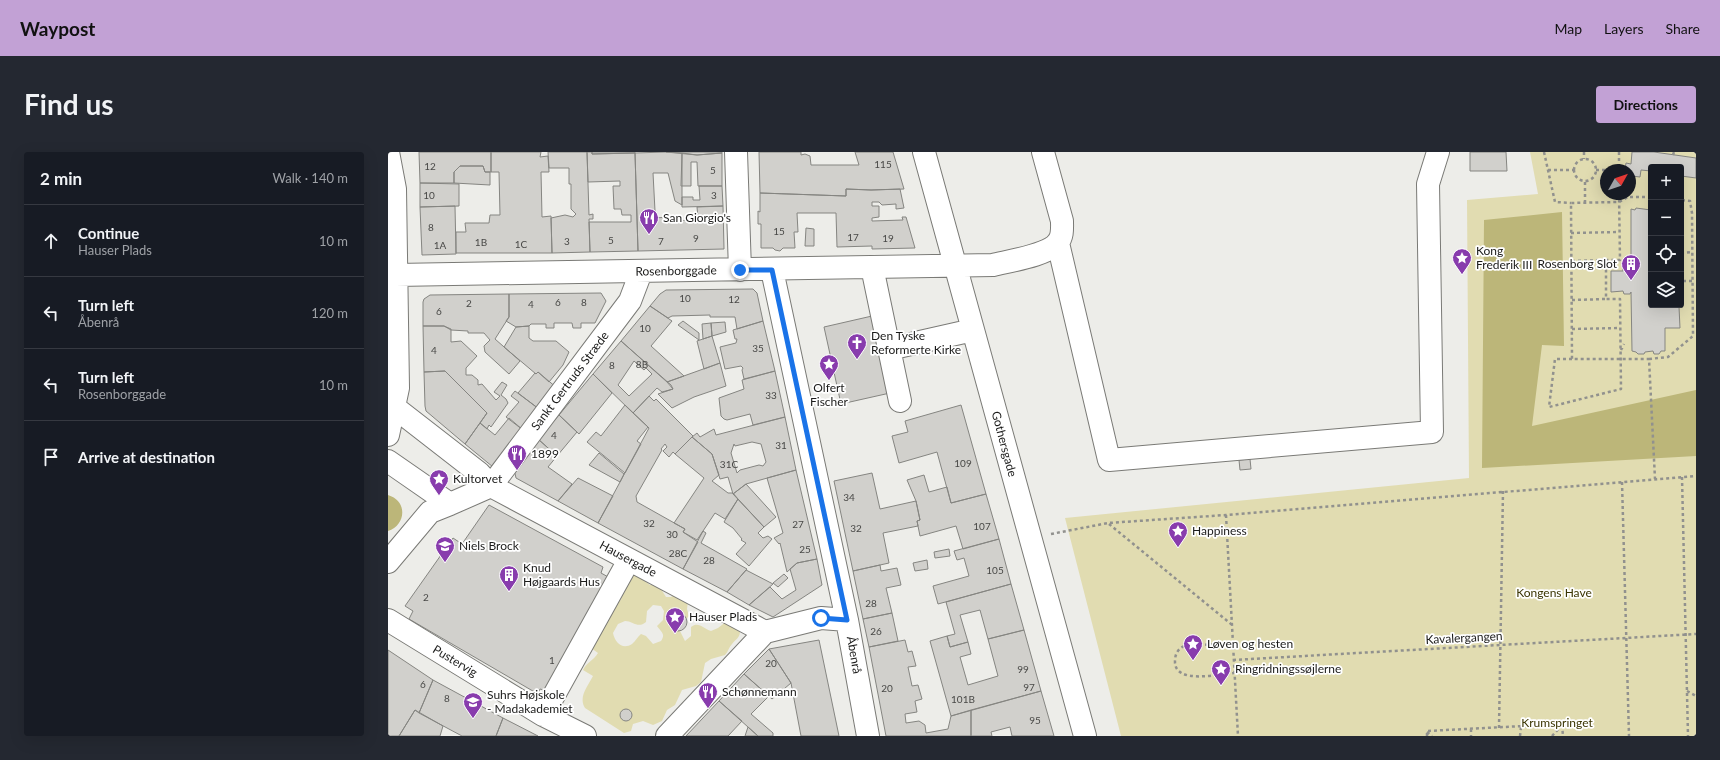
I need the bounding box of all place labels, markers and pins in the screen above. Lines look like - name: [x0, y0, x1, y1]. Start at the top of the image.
- restaurant icon: San Giorgio's: [638, 207, 660, 235]
- place label: San Giorgio's: [663, 210, 731, 225]
- place label: Kong Frederik III: [1476, 243, 1532, 272]
- place icon: Kong Frederik III: [1451, 247, 1473, 275]
- building icon: Rosenborg Slot: [1620, 253, 1642, 281]
- place label: Rosenborg Slot: [1538, 256, 1618, 271]
- place label: Den Tyske Reformerte Kirke: [871, 328, 961, 357]
- church icon: Den Tyske Reformerte Kirke: [846, 332, 868, 360]
- place icon: Olfert Fischer: [818, 353, 840, 381]
- place label: Olfert Fischer: [810, 380, 849, 409]
- restaurant icon: 1899: [506, 443, 528, 471]
- place label: 1899: [531, 446, 559, 461]
- place icon: Kultorvet: [428, 468, 450, 496]
- place label: Kultorvet: [453, 471, 503, 486]
- place icon: Happiness: [1167, 520, 1189, 548]
- place label: Happiness: [1192, 523, 1247, 538]
- school or university icon: Niels Brock: [434, 535, 456, 563]
- place label: Niels Brock: [459, 538, 520, 553]
- place label: Knud Højgaards Hus: [523, 560, 600, 589]
- building icon: Knud Højgaards Hus: [498, 564, 520, 592]
- place icon: Hauser Plads: [664, 606, 686, 634]
- place label: Hauser Plads: [689, 609, 757, 624]
- place icon: Løven og hesten: [1182, 633, 1204, 661]
- place label: Løven og hesten: [1207, 636, 1293, 651]
- place icon: Ringridningssøjlerne: [1210, 658, 1232, 686]
- place label: Ringridningssøjlerne: [1235, 661, 1341, 676]
- restaurant icon: Schønnemann: [697, 681, 719, 709]
- place label: Schønnemann: [722, 684, 797, 699]
- place label: Suhrs Højskole - Madakademiet: [487, 687, 573, 716]
- school or university icon: Suhrs Højskole - Madakademiet: [462, 691, 484, 719]

